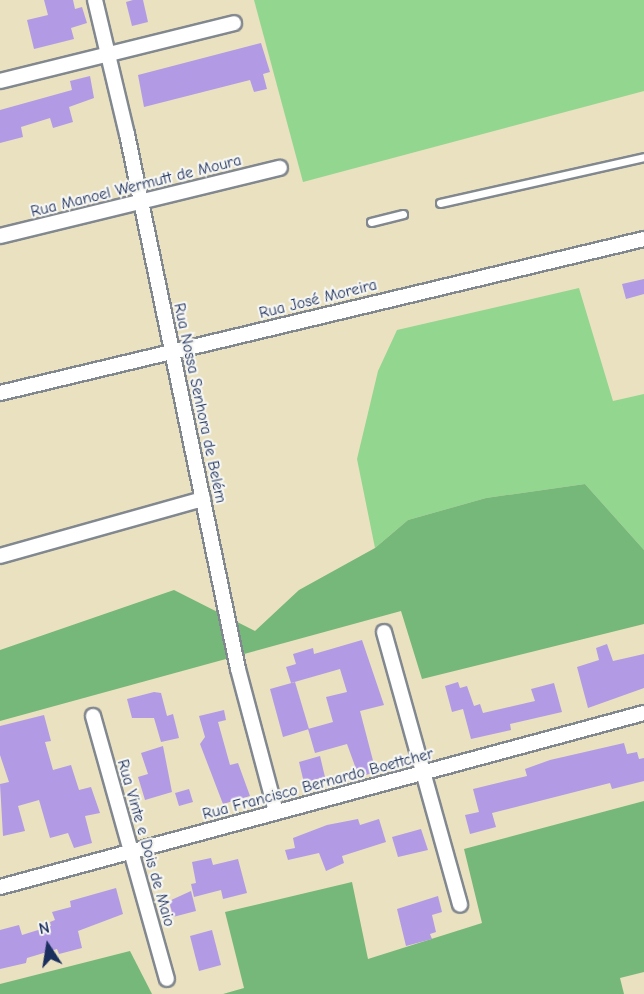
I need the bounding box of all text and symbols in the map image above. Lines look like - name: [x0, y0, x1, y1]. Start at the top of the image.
- street label: Rua Manoel Wermutt de Moura: [29, 151, 243, 221]
- street label: Rua José Moreira: [257, 275, 379, 323]
- street label: Rua Nossa Senhora de Belém: [169, 301, 231, 505]
- street label: Rua Francisco Bernardo Boettcher: [200, 744, 436, 824]
- street label: Rua Vinte e Dois de Maio: [113, 757, 179, 929]
- north arrow: [18, 916, 78, 976]
- text: N: [37, 919, 51, 938]

